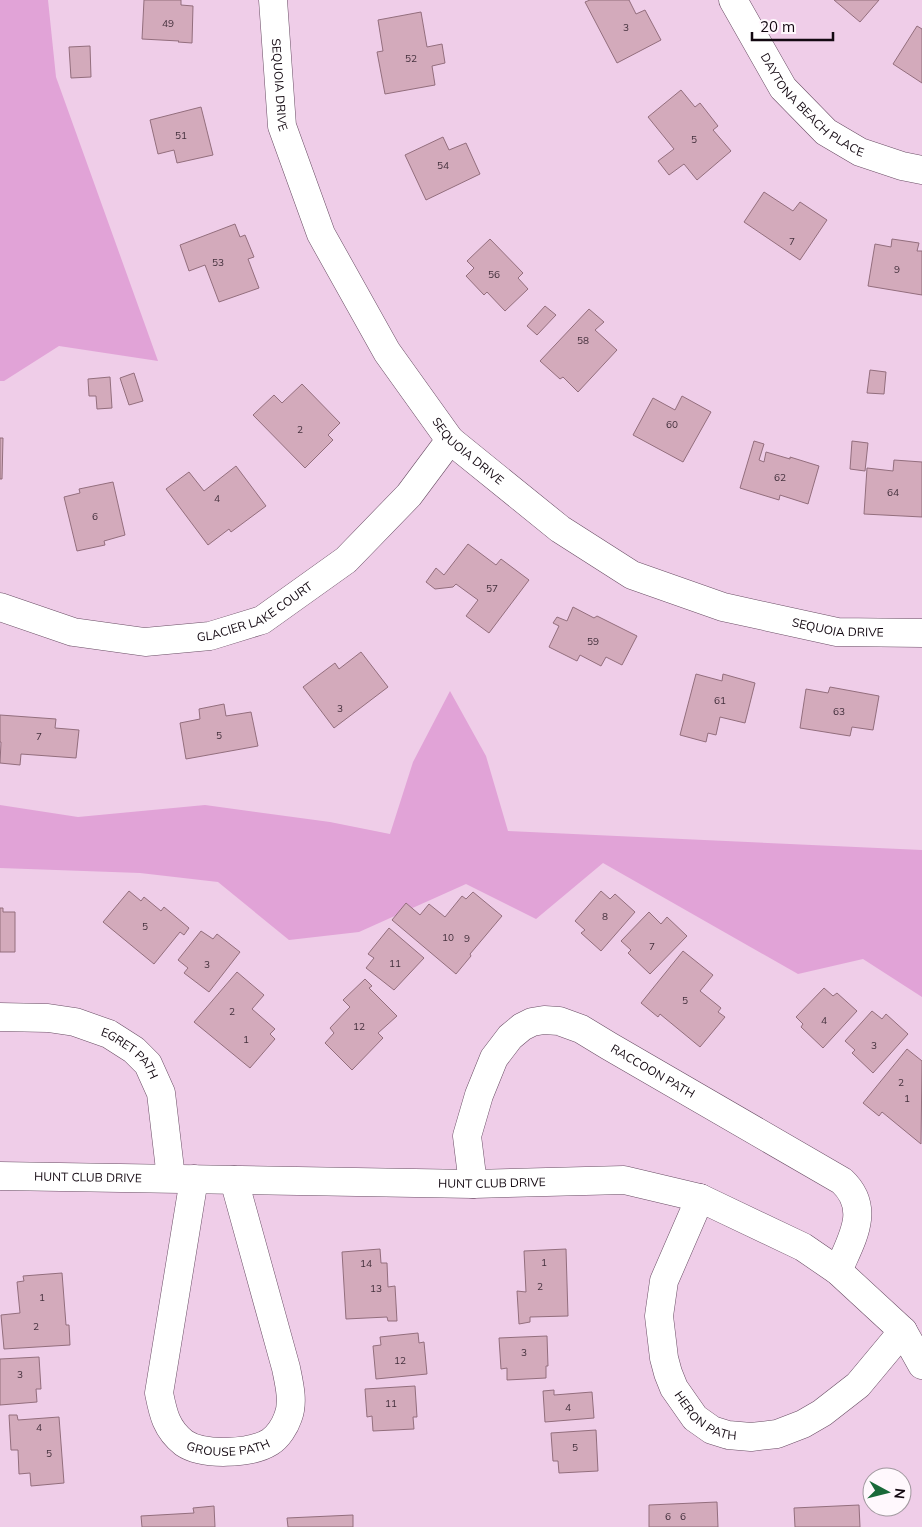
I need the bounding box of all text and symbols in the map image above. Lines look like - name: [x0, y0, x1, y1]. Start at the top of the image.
- scale bar: [752, 10, 833, 42]
- house number: 49: [162, 17, 174, 30]
- text: 20 m: [760, 17, 795, 36]
- house number: 3: [623, 21, 629, 34]
- street label: SEQUOIA DRIVE: [269, 38, 291, 133]
- street label: DAYTONA BEACH PLACE: [758, 50, 866, 160]
- house number: 52: [405, 52, 417, 65]
- house number: 51: [175, 129, 187, 142]
- house number: 5: [691, 133, 697, 146]
- house number: 54: [437, 159, 449, 172]
- house number: 7: [789, 235, 795, 248]
- house number: 53: [212, 256, 224, 269]
- house number: 9: [894, 263, 900, 276]
- house number: 56: [488, 268, 500, 281]
- house number: 58: [577, 334, 589, 347]
- street label: SEQUOIA DRIVE: [429, 414, 507, 487]
- house number: 60: [666, 418, 678, 431]
- house number: 2: [297, 423, 303, 436]
- house number: 62: [774, 471, 786, 484]
- house number: 64: [887, 486, 899, 499]
- house number: 4: [214, 492, 220, 505]
- house number: 6: [92, 510, 98, 523]
- street label: GLACIER LAKE COURT: [196, 578, 316, 644]
- house number: 57: [486, 582, 498, 595]
- street label: SEQUOIA DRIVE: [791, 614, 884, 640]
- house number: 59: [587, 635, 599, 648]
- house number: 61: [714, 694, 726, 707]
- house number: 3: [337, 702, 343, 715]
- house number: 63: [833, 705, 845, 718]
- house number: 5: [216, 729, 222, 742]
- house number: 7: [36, 730, 42, 743]
- house number: 8: [602, 910, 608, 923]
- house number: 5: [142, 920, 148, 933]
- house number: 10: [442, 931, 454, 944]
- house number: 9: [464, 932, 470, 945]
- house number: 7: [649, 940, 655, 953]
- house number: 11: [389, 957, 401, 970]
- house number: 3: [204, 958, 210, 971]
- house number: 5: [682, 994, 688, 1007]
- house number: 2: [229, 1005, 235, 1018]
- house number: 4: [821, 1014, 827, 1027]
- house number: 12: [353, 1020, 365, 1033]
- street label: EGRET PATH: [99, 1024, 162, 1081]
- house number: 1: [243, 1033, 249, 1046]
- house number: 3: [871, 1039, 877, 1052]
- street label: RACCOON PATH: [608, 1041, 698, 1101]
- house number: 2: [898, 1076, 904, 1089]
- house number: 1: [904, 1092, 910, 1105]
- street label: HUNT CLUB DRIVE: [34, 1169, 142, 1185]
- street label: HUNT CLUB DRIVE: [438, 1174, 546, 1191]
- house number: 1: [541, 1256, 547, 1269]
- house number: 14: [360, 1257, 372, 1270]
- house number: 2: [537, 1280, 543, 1293]
- house number: 13: [370, 1282, 382, 1295]
- house number: 1: [39, 1291, 45, 1304]
- house number: 2: [33, 1320, 39, 1333]
- house number: 3: [521, 1346, 527, 1359]
- house number: 12: [394, 1354, 406, 1367]
- house number: 3: [17, 1368, 23, 1381]
- street label: HERON PATH: [671, 1388, 737, 1443]
- house number: 11: [385, 1397, 397, 1410]
- house number: 4: [565, 1401, 571, 1414]
- house number: 4: [36, 1421, 42, 1434]
- street label: GROUSE PATH: [184, 1435, 272, 1459]
- house number: 5: [572, 1441, 578, 1454]
- house number: 5: [46, 1447, 52, 1460]
- north arrow: [862, 1467, 912, 1517]
- text: N: [890, 1487, 909, 1500]
- house number: 6: [665, 1510, 671, 1523]
- house number: 6: [680, 1510, 686, 1523]

